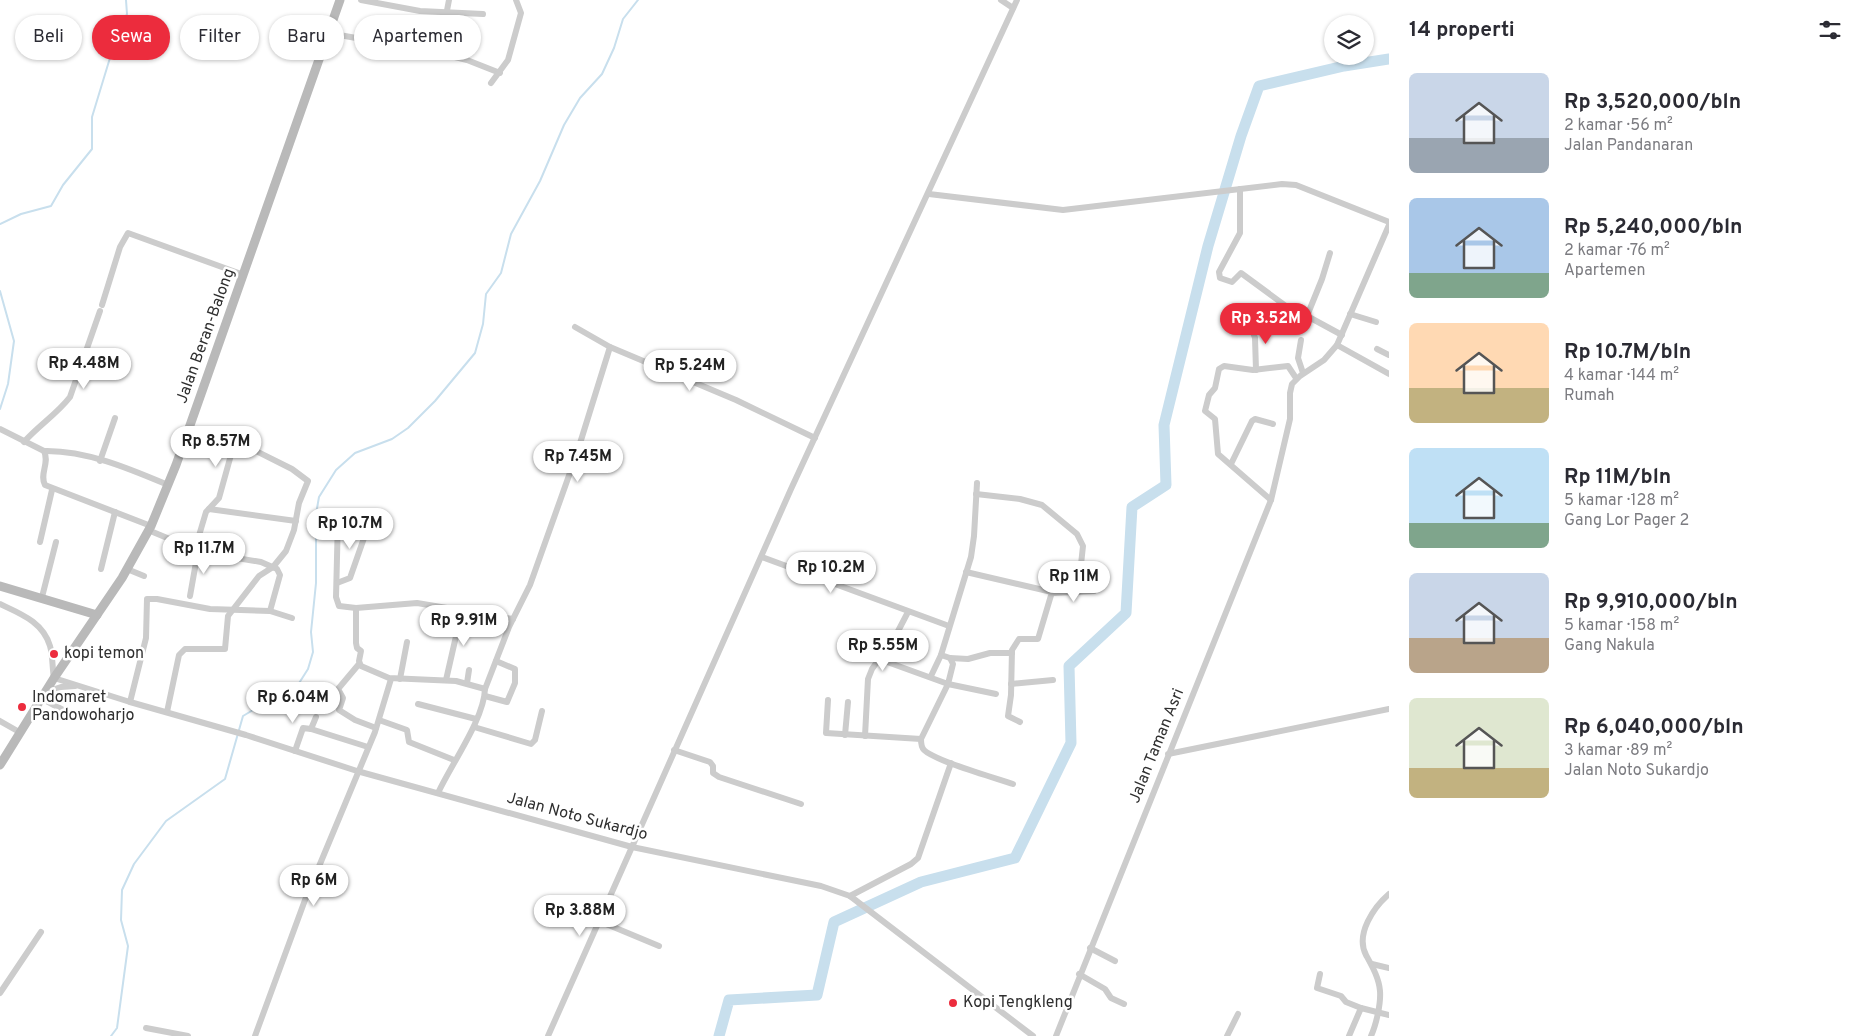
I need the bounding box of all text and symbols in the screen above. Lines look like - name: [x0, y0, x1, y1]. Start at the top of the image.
- chip: Beli: [15, 15, 82, 60]
- chip: Sewa: [92, 15, 170, 60]
- chip: Filter: [180, 15, 259, 60]
- chip: Baru: [269, 15, 344, 60]
- chip: Apartemen: [354, 15, 481, 60]
- map controls: [1324, 15, 1374, 65]
- button: layers: [1324, 15, 1374, 65]
- icon: filters: [1816, 16, 1844, 44]
- text: 14 properti: [1409, 17, 1515, 44]
- text: Rp 3,520,000/bln: [1564, 89, 1741, 116]
- icon: home: [1449, 93, 1509, 153]
- text: 2 kamar · 56 m²: [1564, 116, 1673, 136]
- text: Jalan Pandanaran: [1564, 136, 1693, 156]
- text: Rp 5,240,000/bln: [1564, 214, 1743, 241]
- icon: home: [1449, 218, 1509, 278]
- text: 2 kamar · 76 m²: [1564, 241, 1670, 261]
- text: Apartemen: [1564, 261, 1645, 281]
- street label: Jalan Beran-Balong: [172, 266, 240, 406]
- pin: Rp 3.52M: [1214, 302, 1318, 345]
- text: Rp 3.52M: [1231, 309, 1301, 329]
- text: Rp 10.7M/bln: [1564, 339, 1691, 366]
- icon: home: [1449, 343, 1509, 403]
- pin: Rp 4.48M: [32, 348, 136, 390]
- pin: Rp 5.24M: [638, 350, 742, 392]
- text: Rp 4.48M: [48, 354, 120, 374]
- text: Rp 5.24M: [655, 356, 725, 376]
- text: 4 kamar · 144 m²: [1564, 366, 1679, 386]
- text: Rumah: [1564, 386, 1615, 406]
- pin: Rp 8.57M: [164, 426, 268, 468]
- text: Rp 8.57M: [181, 432, 251, 452]
- pin: Rp 7.45M: [526, 440, 630, 483]
- text: Rp 7.45M: [544, 447, 612, 467]
- text: Rp 11M/bln: [1564, 464, 1671, 491]
- icon: home: [1449, 468, 1509, 528]
- text: 5 kamar · 128 m²: [1564, 491, 1679, 511]
- pin: Rp 10.7M: [298, 508, 402, 550]
- text: Gang Lor Pager 2: [1564, 511, 1689, 531]
- text: Rp 10.7M: [317, 514, 383, 534]
- pin: Rp 11.7M: [152, 532, 256, 575]
- text: Rp 11.7M: [173, 539, 235, 559]
- pin: Rp 10.2M: [779, 552, 883, 594]
- text: Rp 10.2M: [797, 558, 865, 578]
- pin: Rp 11M: [1033, 560, 1115, 603]
- text: Rp 11M: [1049, 567, 1099, 587]
- text: Rp 9,910,000/bln: [1564, 589, 1738, 616]
- icon: home: [1449, 593, 1509, 653]
- pin: Rp 9.91M: [412, 604, 516, 647]
- text: Rp 9.91M: [430, 611, 498, 631]
- text: 5 kamar · 158 m²: [1564, 616, 1679, 636]
- pin: Rp 5.55M: [831, 630, 935, 672]
- text: Rp 5.55M: [848, 636, 918, 656]
- text: Gang Nakula: [1564, 636, 1655, 656]
- place label: kopi temon: [64, 644, 144, 664]
- marker: kopi temon: [48, 648, 60, 660]
- pin: Rp 6.04M: [241, 682, 345, 724]
- street label: Jalan Taman Asri: [1125, 686, 1189, 806]
- place label: Indomaret Pandowoharjo: [32, 688, 135, 726]
- text: Rp 6.04M: [257, 688, 329, 708]
- marker: Indomaret Pandowoharjo: [16, 701, 28, 713]
- text: Rp 6,040,000/bln: [1564, 714, 1744, 741]
- icon: home: [1449, 718, 1509, 778]
- text: 3 kamar · 89 m²: [1564, 741, 1672, 761]
- text: Jalan Noto Sukardjo: [1564, 761, 1709, 781]
- street label: Jalan Noto Sukardjo: [504, 789, 650, 845]
- pin: Rp 6M: [279, 864, 349, 907]
- text: Rp 6M: [290, 871, 338, 891]
- pin: Rp 3.88M: [528, 894, 632, 937]
- text: Rp 3.88M: [545, 901, 615, 921]
- place label: Kopi Tengkleng: [963, 993, 1073, 1013]
- marker: Kopi Tengkleng: [947, 997, 959, 1009]

